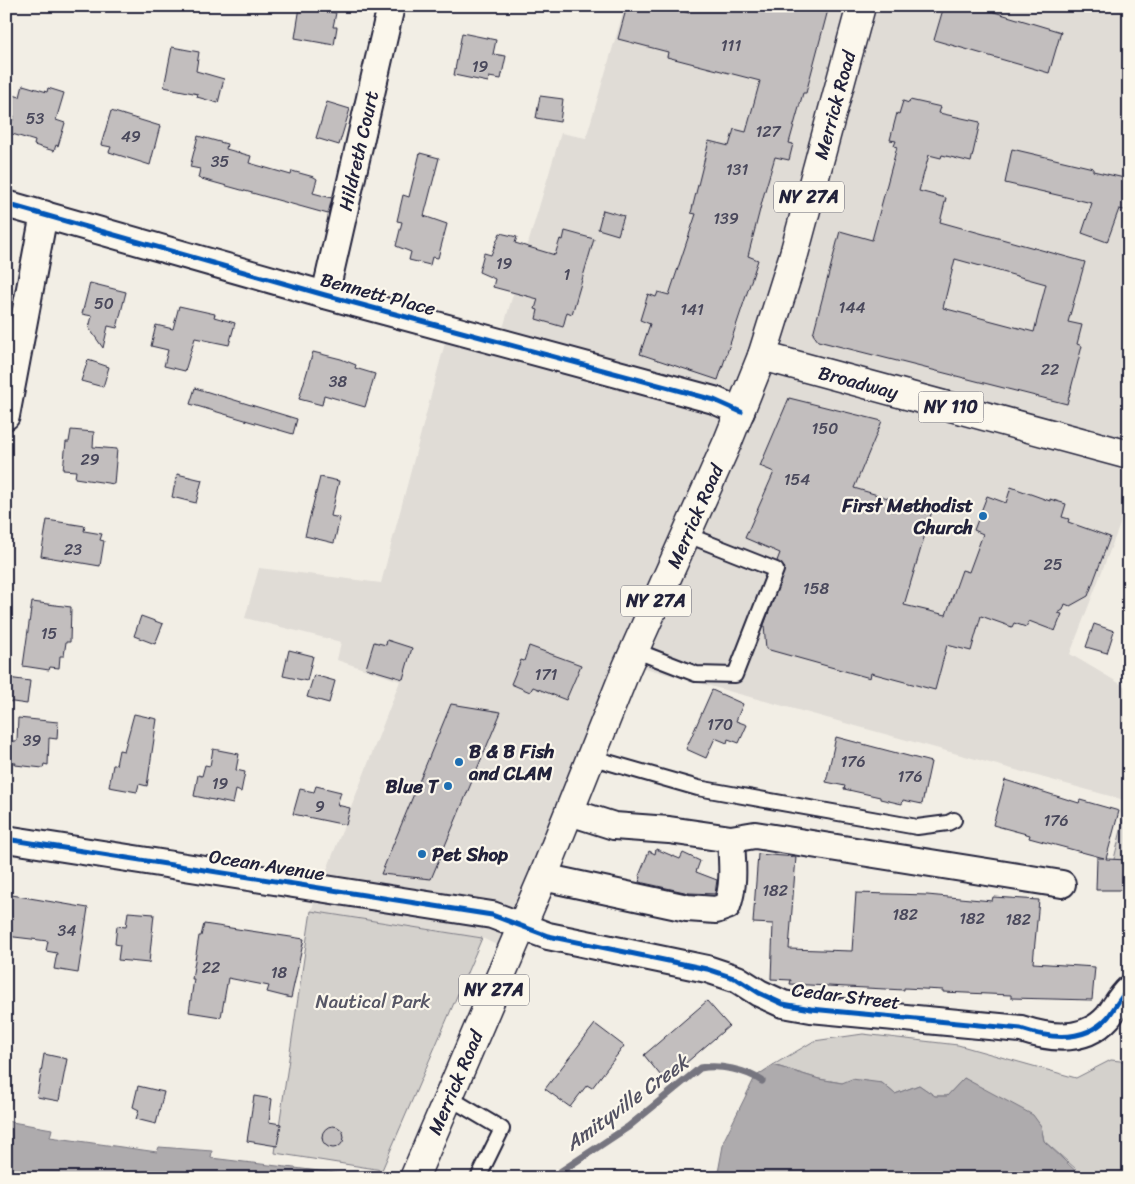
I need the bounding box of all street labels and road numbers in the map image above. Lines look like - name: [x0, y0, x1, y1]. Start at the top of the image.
- street label: Merrick Road: [804, 46, 865, 163]
- street label: Hildreth Court: [328, 87, 388, 214]
- road number: NY 27A: [774, 182, 844, 212]
- street label: Bennett Place: [317, 263, 440, 325]
- street label: Broadway: [815, 355, 902, 409]
- road number: NY 110: [918, 392, 984, 422]
- street label: Merrick Road: [657, 458, 733, 574]
- road number: NY 27A: [621, 586, 691, 616]
- street label: Ocean Avenue: [207, 840, 327, 890]
- street label: Cedar Street: [790, 973, 902, 1019]
- road number: NY 27A: [459, 974, 529, 1006]
- street label: Merrick Road: [418, 1024, 492, 1140]

